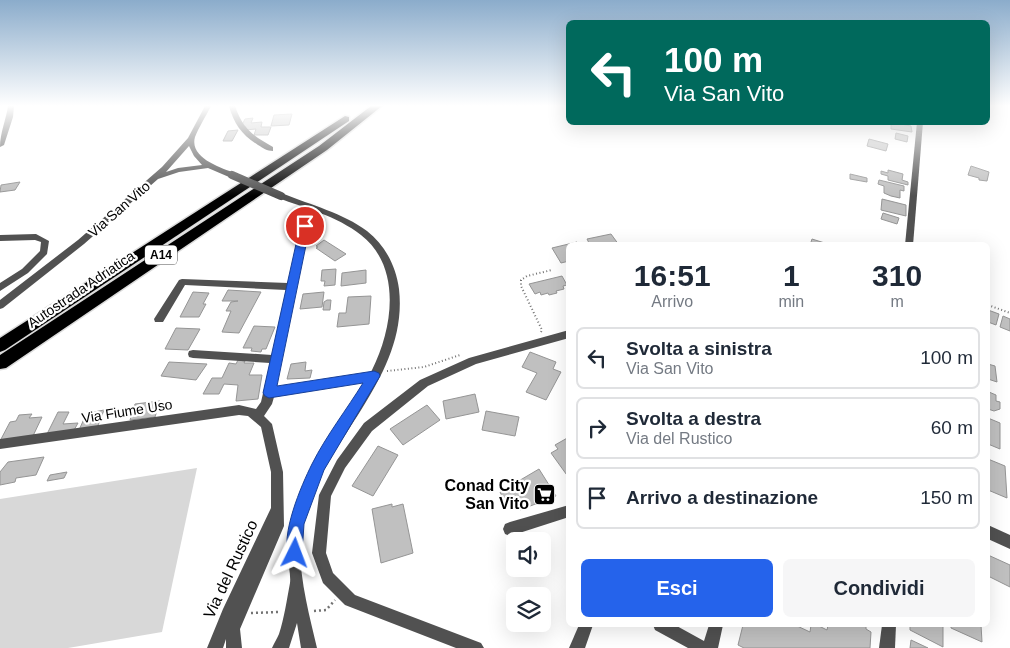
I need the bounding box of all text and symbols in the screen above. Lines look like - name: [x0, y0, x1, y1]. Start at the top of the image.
- icon: left: [581, 40, 646, 105]
- text: 100 m: [664, 40, 763, 79]
- text: Via San Vito: [664, 81, 784, 106]
- street label: Via San Vito: [85, 178, 153, 240]
- pin: [284, 205, 326, 247]
- icon: arrive: [291, 212, 319, 240]
- road number: A14: [145, 246, 177, 264]
- street label: Autostrada Adriatica: [25, 247, 138, 331]
- text: 16:51: [634, 259, 711, 292]
- text: 1: [783, 259, 800, 292]
- text: 310: [872, 259, 922, 292]
- text: Arrivo: [651, 293, 693, 310]
- text: min: [778, 293, 804, 310]
- text: m: [890, 293, 904, 310]
- text: Svolta a sinistra: [626, 338, 772, 359]
- icon: left: [583, 344, 611, 372]
- text: 100 m: [920, 347, 973, 368]
- text: Via San Vito: [626, 360, 713, 377]
- street label: Via Fiume Uso: [81, 396, 174, 426]
- text: Svolta a destra: [626, 408, 761, 429]
- icon: right: [583, 414, 611, 442]
- text: 60 m: [931, 417, 973, 438]
- text: Via del Rustico: [626, 430, 732, 447]
- place label: Conad City San Vito: [445, 477, 529, 512]
- supermarket icon: Conad City San Vito: [533, 482, 557, 506]
- icon: arrive: [583, 484, 611, 512]
- text: Arrivo a destinazione: [626, 487, 818, 508]
- text: 150 m: [920, 487, 973, 508]
- street label: Via del Rustico: [200, 517, 261, 621]
- position arrow: [268, 526, 320, 578]
- map controls: [506, 532, 551, 632]
- button: sound: [506, 532, 551, 577]
- button: Esci: [581, 559, 773, 617]
- button: Condividi: [783, 559, 975, 617]
- button: layers: [506, 587, 551, 632]

